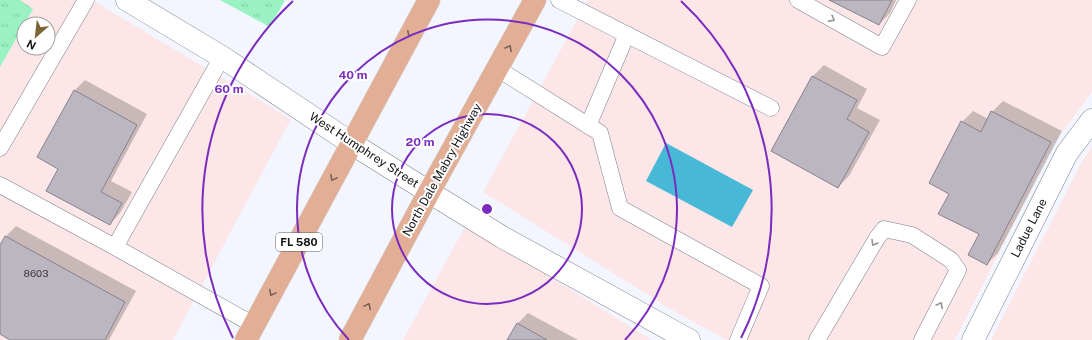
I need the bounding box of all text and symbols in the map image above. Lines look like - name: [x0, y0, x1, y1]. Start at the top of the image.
- one-way arrow: [828, 14, 836, 22]
- north arrow: [16, 16, 56, 56]
- one-way arrow: [408, 30, 415, 37]
- text: N: [25, 38, 38, 52]
- one-way arrow: [505, 45, 512, 52]
- text: 40 m: [338, 68, 368, 82]
- text: 60 m: [214, 82, 244, 96]
- street label: North Dale Mabry Highway: [400, 101, 485, 239]
- street label: West Humphrey Street: [307, 109, 422, 191]
- text: 20 m: [406, 135, 435, 149]
- one-way arrow: [330, 174, 338, 181]
- street label: Ladue Lane: [1008, 196, 1050, 260]
- centre of rings: [480, 202, 494, 216]
- road number: FL 580: [276, 233, 322, 251]
- one-way arrow: [871, 239, 879, 246]
- house number: 8603: [24, 267, 48, 279]
- one-way arrow: [269, 288, 276, 296]
- one-way arrow: [364, 302, 371, 310]
- one-way arrow: [935, 302, 943, 309]

